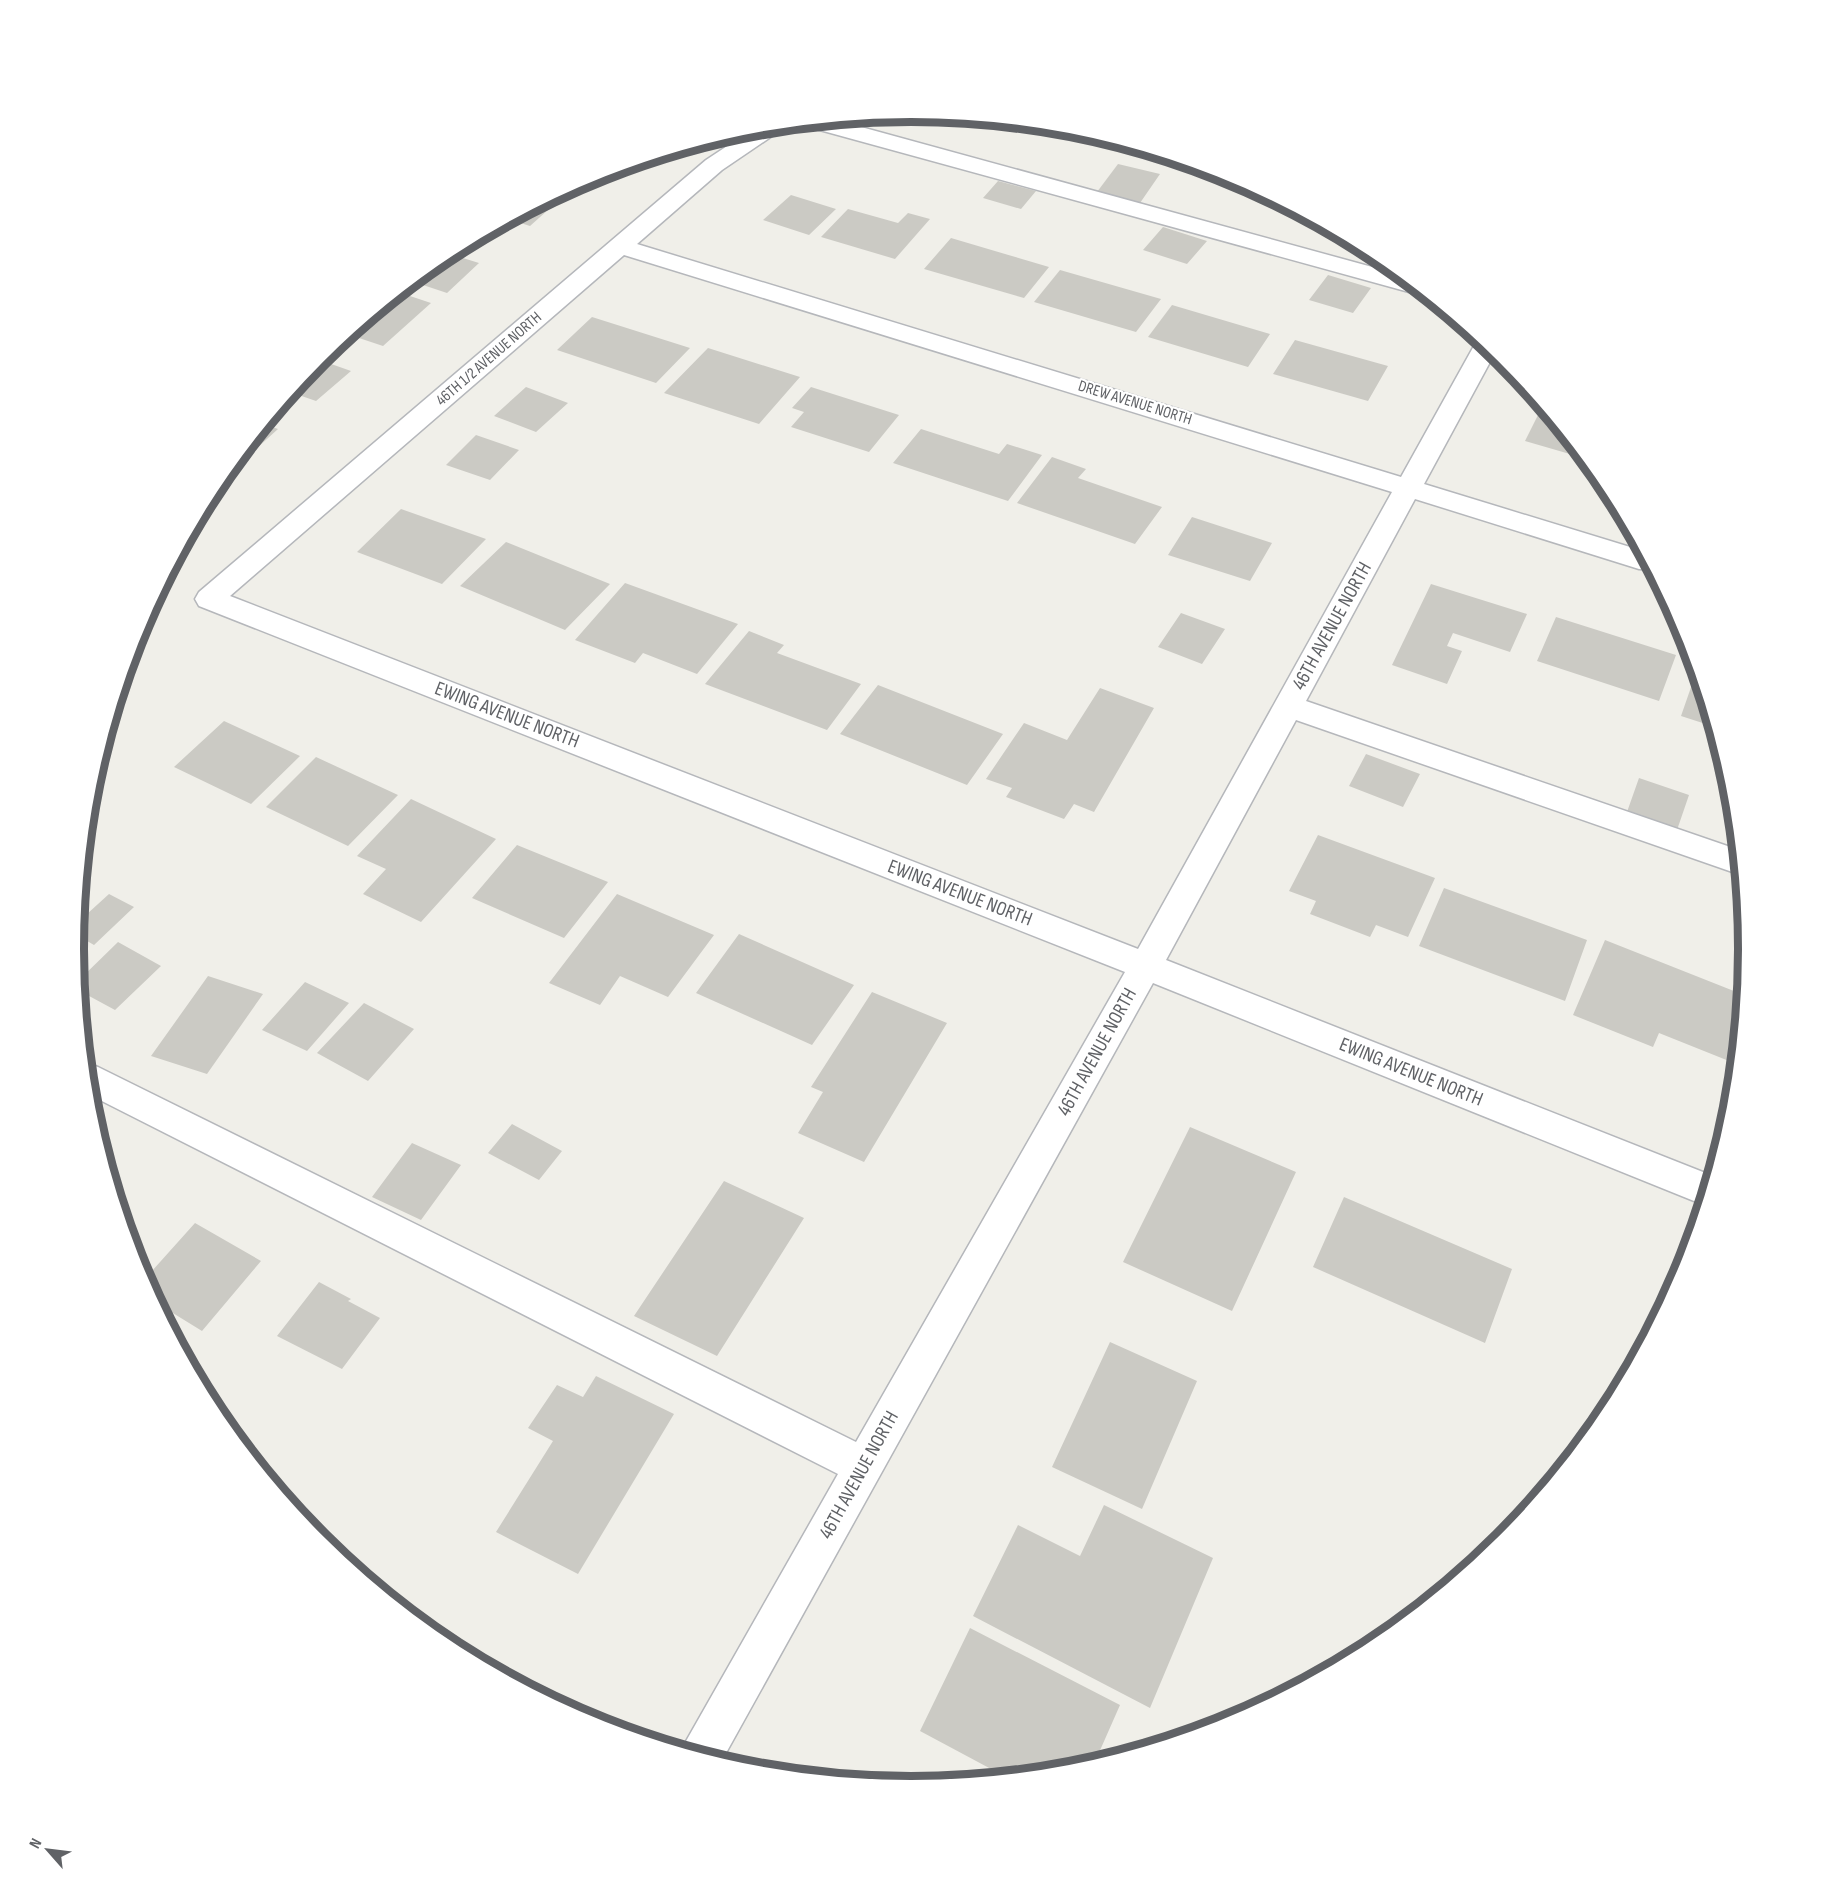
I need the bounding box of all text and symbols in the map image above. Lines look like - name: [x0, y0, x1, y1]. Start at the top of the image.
- street label: 46TH 1/2 AVENUE NORTH: [432, 308, 546, 410]
- street label: DREW AVENUE NORTH: [1076, 377, 1194, 429]
- street label: 46TH AVENUE NORTH: [1287, 558, 1377, 694]
- street label: EWING AVENUE NORTH: [431, 676, 583, 754]
- street label: EWING AVENUE NORTH: [884, 854, 1036, 932]
- street label: 46TH AVENUE NORTH: [1052, 984, 1142, 1120]
- street label: EWING AVENUE NORTH: [1336, 1032, 1486, 1112]
- street label: 46TH AVENUE NORTH: [814, 1407, 904, 1543]
- north arrow: [18, 1820, 78, 1880]
- text: N: [26, 1835, 46, 1852]

